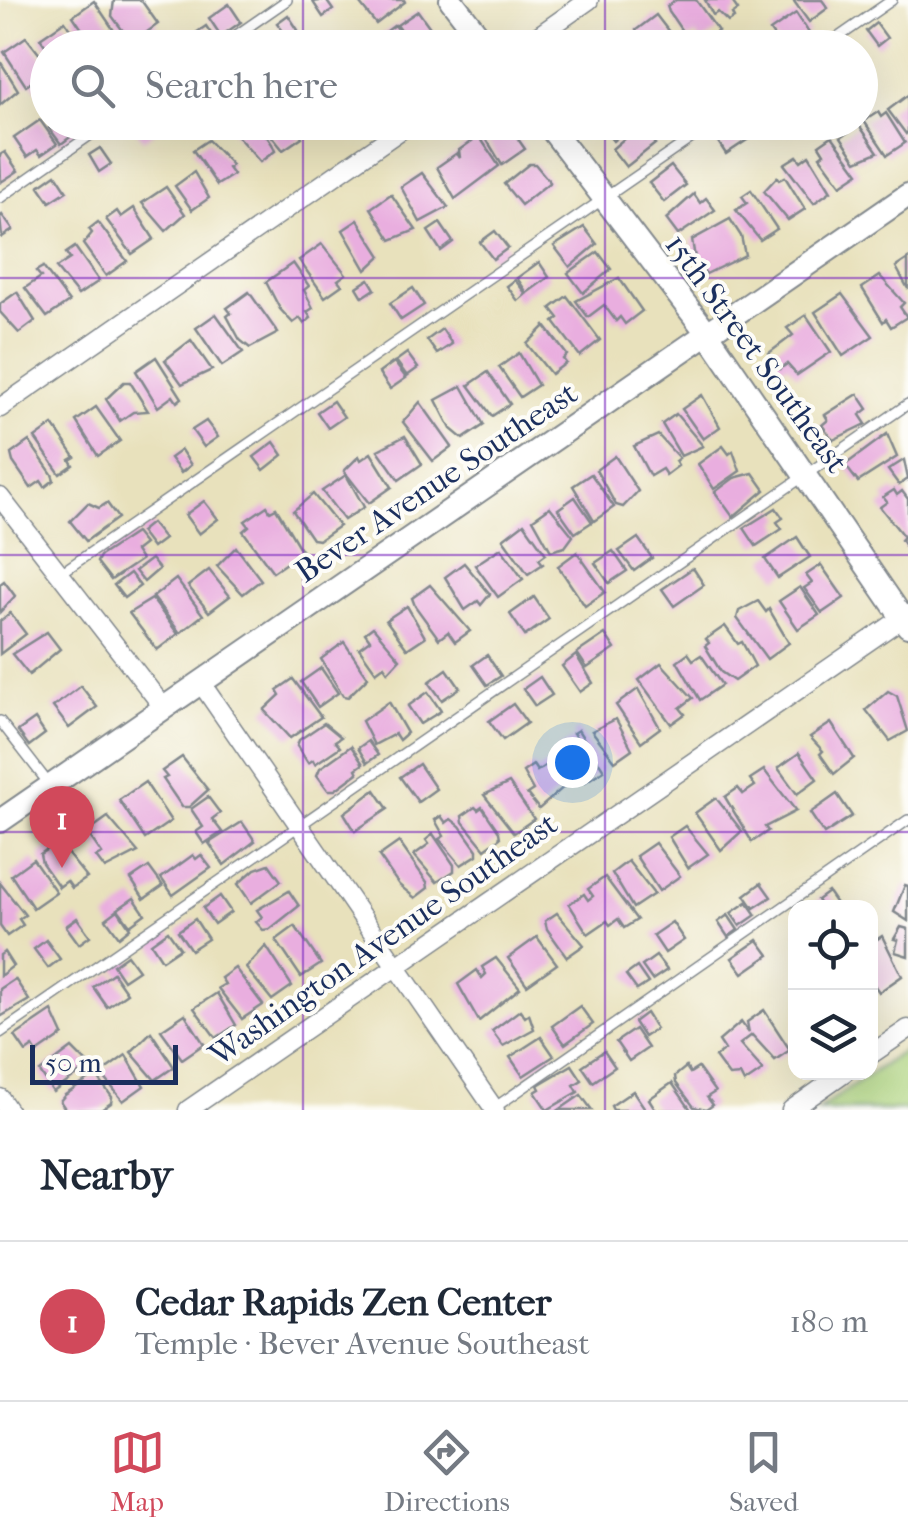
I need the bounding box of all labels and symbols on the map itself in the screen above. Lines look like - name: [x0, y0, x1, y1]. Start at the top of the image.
- street label: 15th Street Southeast: [658, 227, 856, 480]
- street label: Bever Avenue Southeast: [288, 374, 585, 590]
- your location: [547, 737, 598, 788]
- pin: 1: [30, 786, 94, 868]
- street label: Washington Avenue Southeast: [202, 805, 565, 1074]
- scale bar: [30, 1040, 178, 1084]

